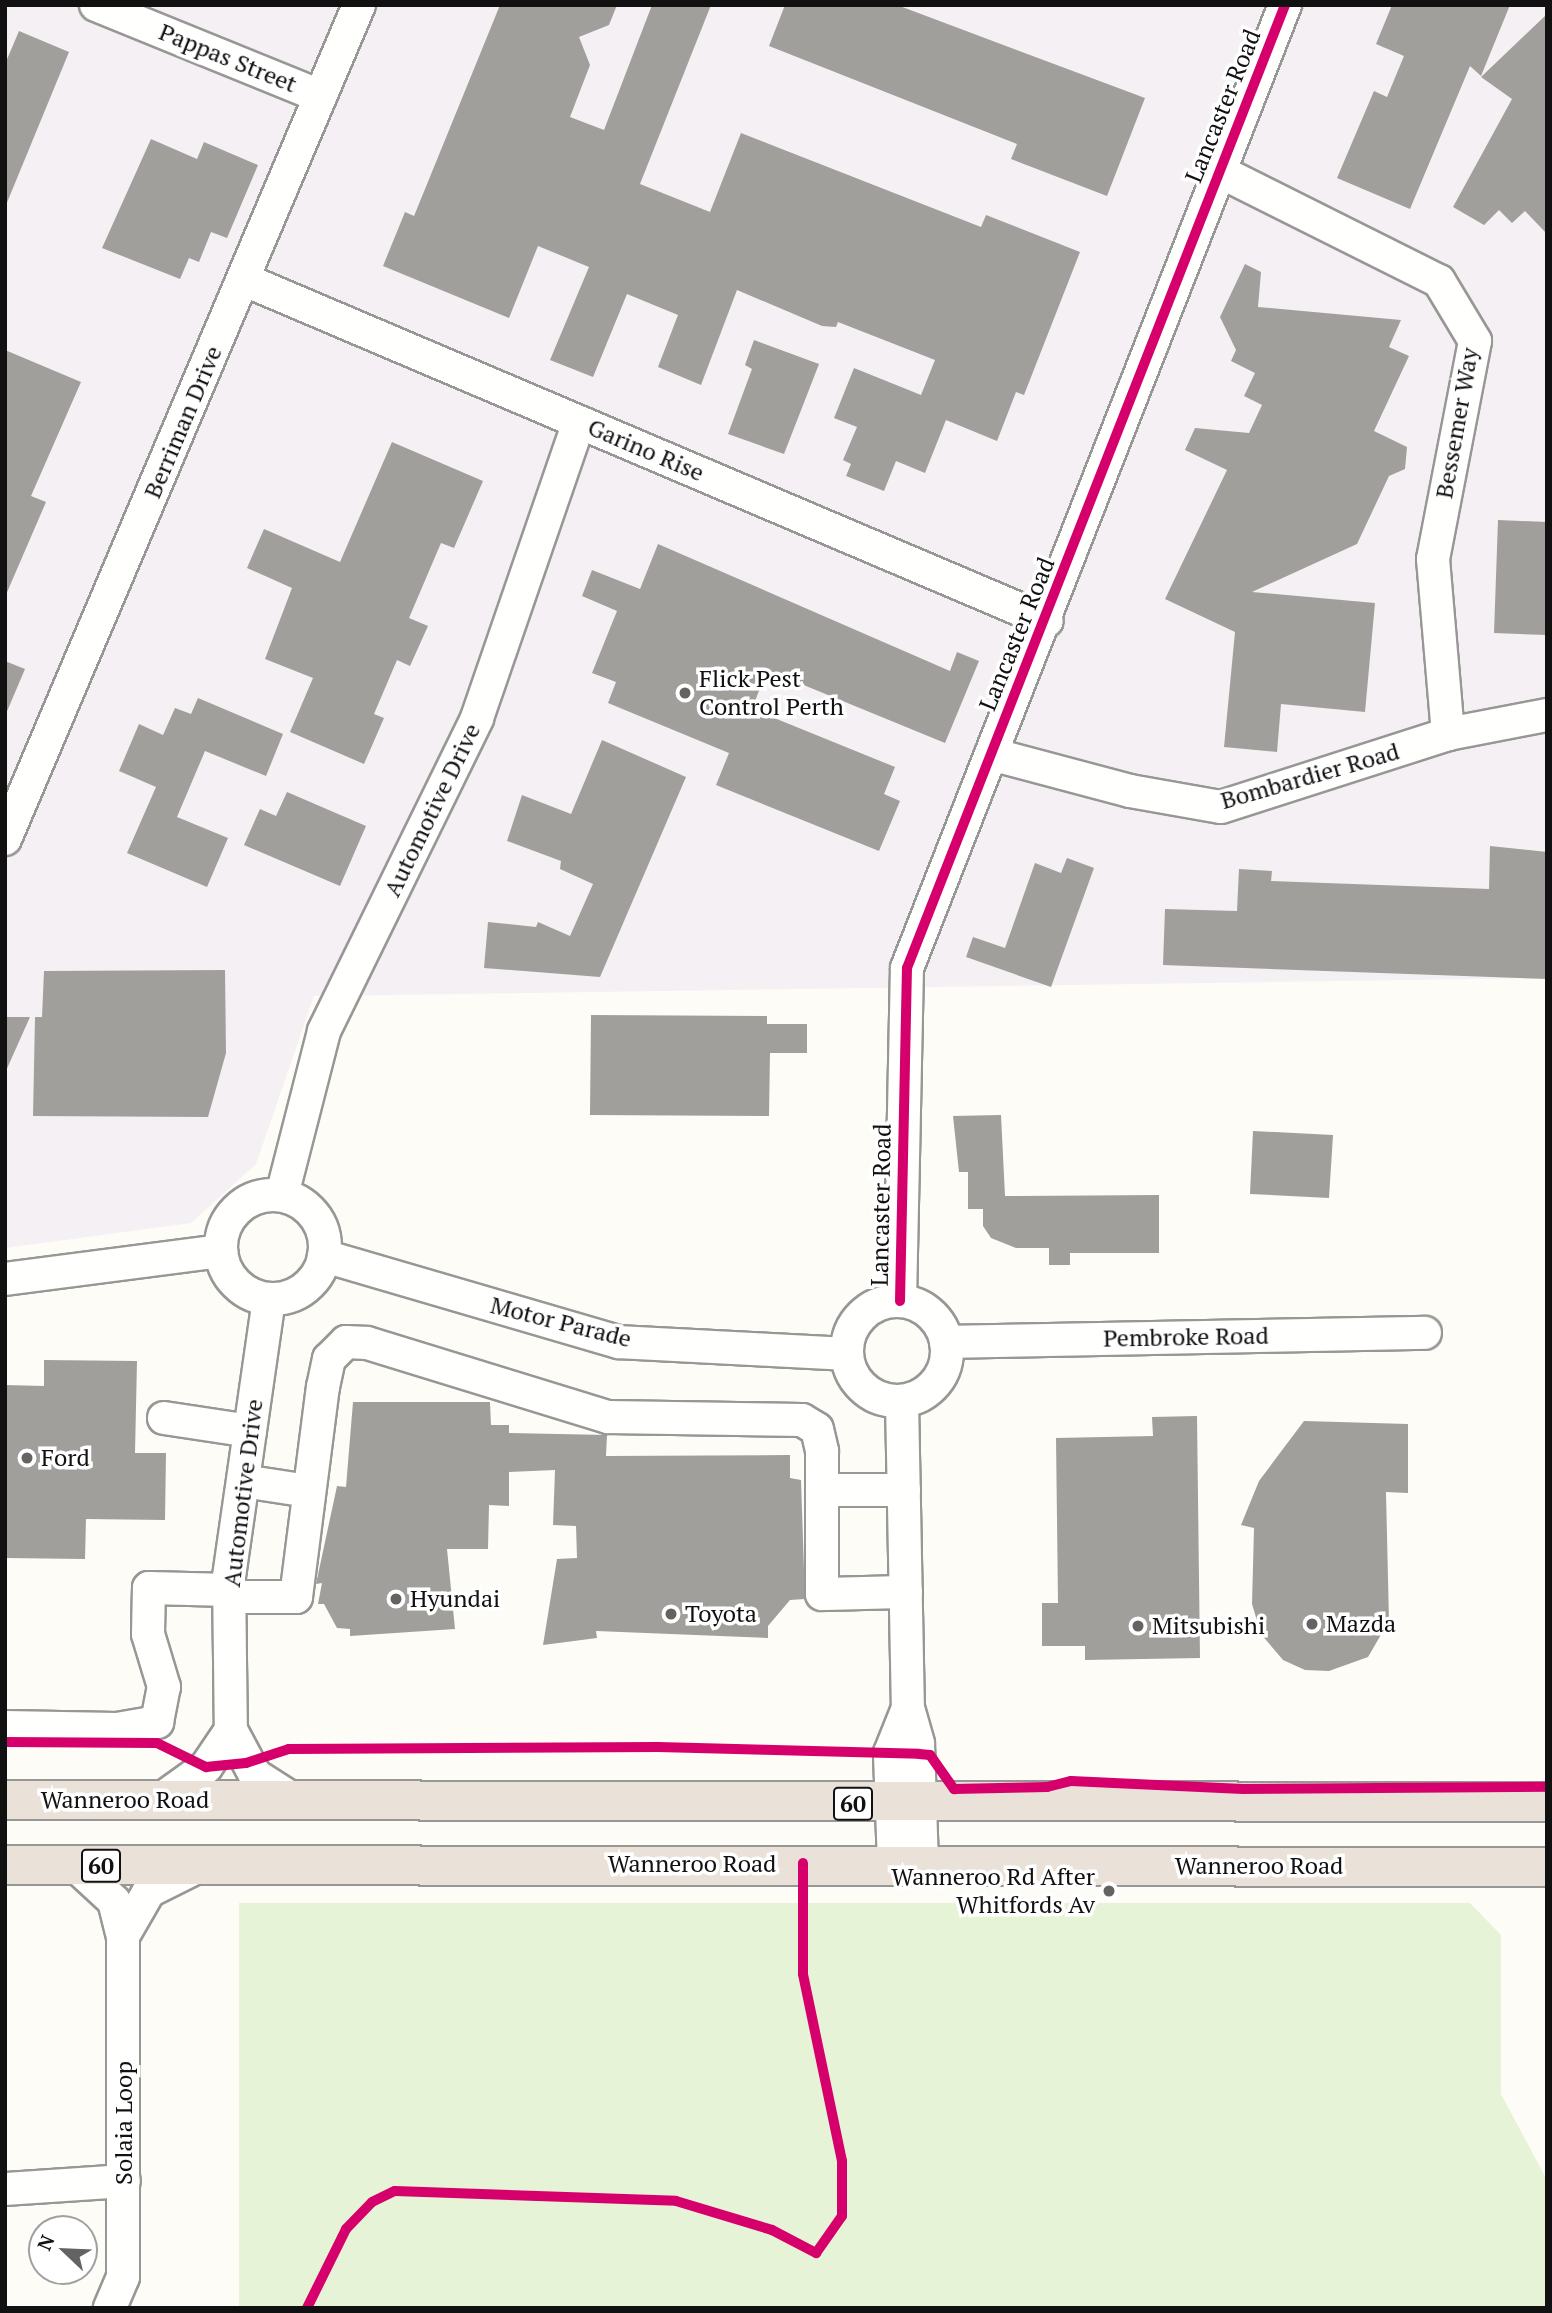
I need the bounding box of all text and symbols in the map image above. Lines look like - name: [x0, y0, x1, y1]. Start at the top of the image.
- street label: Pappas Street: [155, 17, 301, 99]
- street label: Lancaster Road: [1179, 25, 1267, 187]
- street label: Berriman Drive: [138, 342, 228, 502]
- street label: Bessemer Way: [1430, 345, 1484, 501]
- street label: Garino Rise: [584, 413, 708, 487]
- street label: Lancaster Road: [973, 553, 1061, 715]
- place label: Flick Pest Control Perth: [699, 665, 844, 721]
- marker: Flick Pest Control Perth: [677, 685, 693, 701]
- street label: Automotive Drive: [378, 719, 486, 901]
- street label: Bombardier Road: [1217, 737, 1403, 815]
- street label: Lancaster Road: [865, 1123, 897, 1287]
- street label: Motor Parade: [488, 1291, 634, 1353]
- street label: Pembroke Road: [1103, 1321, 1269, 1353]
- street label: Automotive Drive: [217, 1397, 269, 1589]
- place label: Ford: [41, 1444, 90, 1472]
- marker: Ford: [19, 1450, 35, 1466]
- place label: Hyundai: [410, 1585, 500, 1613]
- marker: Hyundai: [388, 1591, 404, 1607]
- place label: Toyota: [685, 1600, 757, 1628]
- marker: Toyota: [663, 1606, 679, 1622]
- place label: Mazda: [1326, 1610, 1396, 1638]
- place label: Mitsubishi: [1152, 1612, 1265, 1640]
- marker: Mazda: [1304, 1616, 1320, 1632]
- marker: Mitsubishi: [1130, 1618, 1146, 1634]
- road number: 60: [832, 1784, 874, 1824]
- street label: Wanneroo Road: [41, 1786, 209, 1814]
- road number: 60: [80, 1846, 122, 1885]
- street label: Wanneroo Road: [608, 1850, 776, 1878]
- street label: Wanneroo Road: [1175, 1852, 1343, 1880]
- place label: Wanneroo Rd After Whitfords Av: [891, 1863, 1095, 1919]
- marker: Wanneroo Rd After Whitfords Av: [1101, 1883, 1117, 1899]
- street label: Solaia Loop: [110, 2061, 138, 2185]
- north arrow: [28, 2215, 98, 2285]
- text: N: [31, 2231, 59, 2254]

